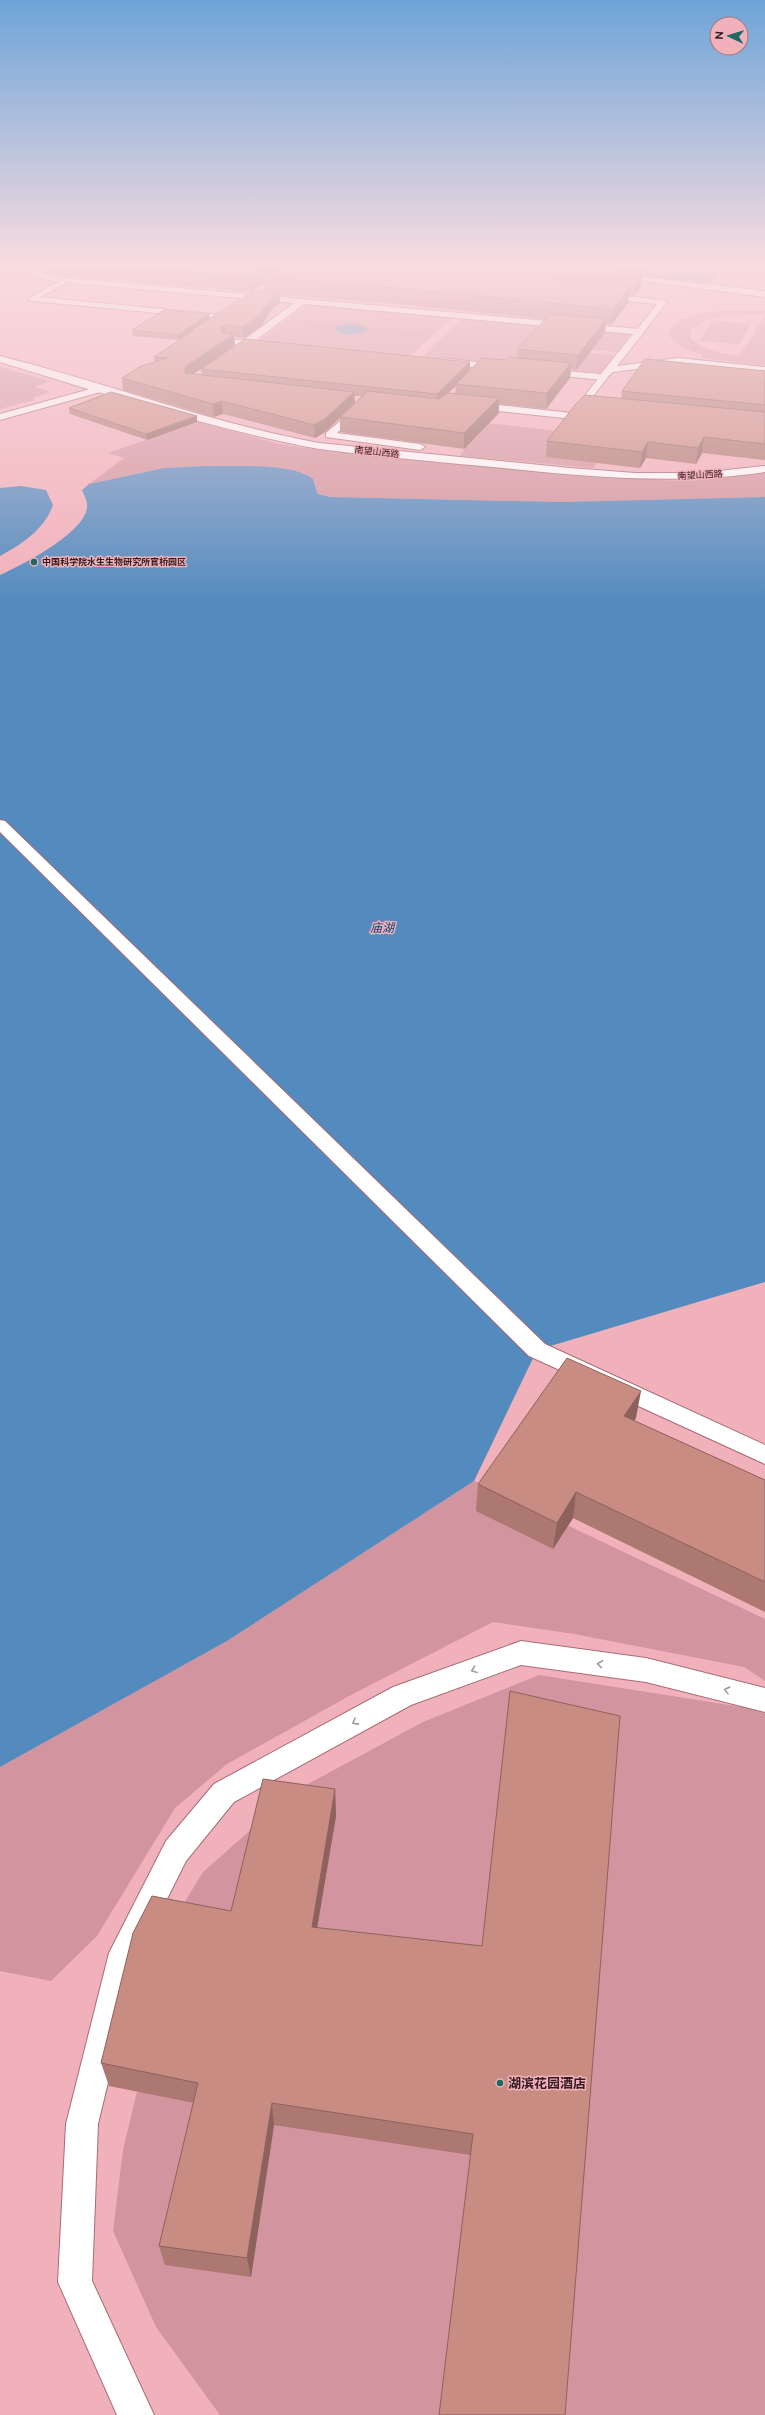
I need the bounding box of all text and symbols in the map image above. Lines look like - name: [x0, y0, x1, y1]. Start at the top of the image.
- north arrow: [709, 16, 749, 56]
- text: N: [713, 31, 726, 40]
- street label: 南望山西路: [354, 445, 400, 459]
- street label: 南望山西路: [677, 469, 723, 481]
- marker: 中国科学院水生生物研究所官桥园区: [29, 557, 39, 567]
- place label: 中国科学院水生生物研究所官桥园区: [42, 557, 186, 567]
- water label: 庙湖: [370, 921, 396, 935]
- one-way arrow: [597, 1660, 603, 1669]
- one-way arrow: [470, 1666, 477, 1674]
- one-way arrow: [724, 1687, 730, 1695]
- one-way arrow: [352, 1717, 359, 1725]
- place label: 湖滨花园酒店: [508, 2076, 586, 2091]
- marker: 湖滨花园酒店: [495, 2078, 505, 2088]

